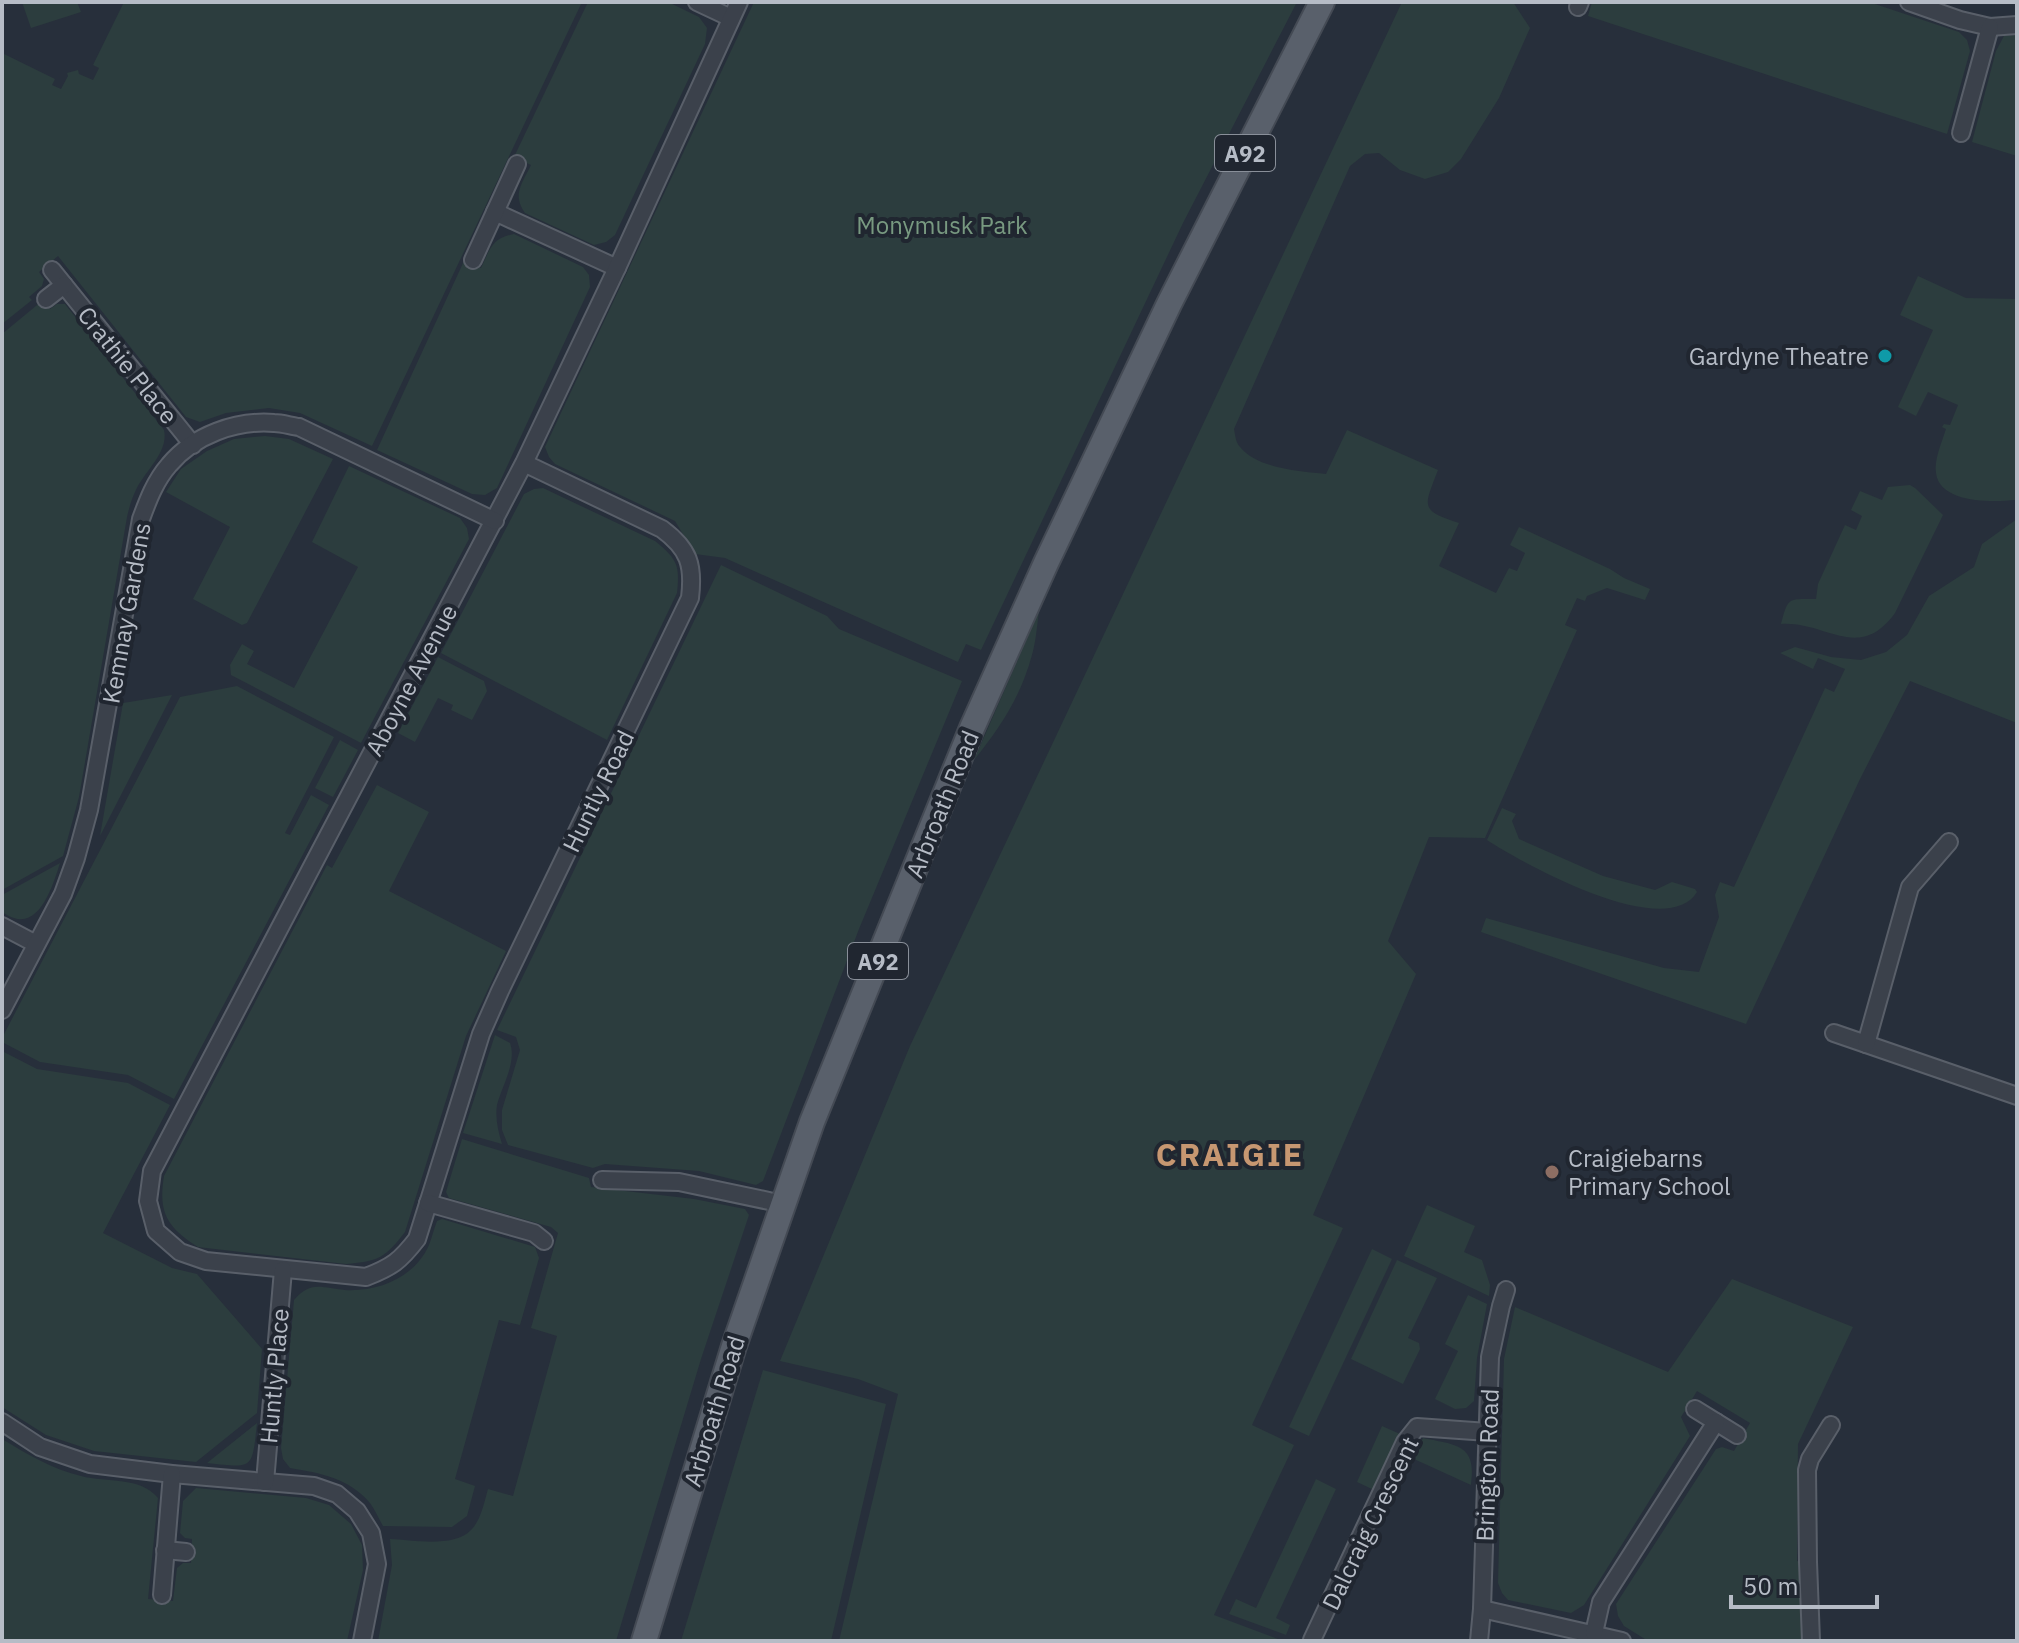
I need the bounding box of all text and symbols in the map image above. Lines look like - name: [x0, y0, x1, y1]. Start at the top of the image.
- road number: A92: [1215, 135, 1275, 171]
- park label: Monymusk Park: [856, 209, 1028, 241]
- street label: Crathie Place: [71, 300, 185, 430]
- place label: Gardyne Theatre: [1689, 340, 1869, 372]
- marker: Gardyne Theatre: [1876, 347, 1894, 365]
- street label: Kemnay Gardens: [94, 520, 158, 706]
- street label: Aboyne Avenue: [358, 599, 464, 761]
- street label: Huntly Road: [555, 725, 641, 857]
- street label: Arbroath Road: [898, 726, 986, 882]
- road number: A92: [848, 943, 908, 979]
- district label: CRAIGIE: [1156, 1133, 1304, 1175]
- place label: Craigiebarns Primary School: [1568, 1142, 1731, 1202]
- marker: Craigiebarns Primary School: [1543, 1163, 1561, 1181]
- street label: Huntly Place: [252, 1307, 296, 1445]
- street label: Arbroath Road: [676, 1332, 752, 1490]
- street label: Brington Road: [1468, 1388, 1506, 1542]
- street label: Dalcraig Crescent: [1314, 1431, 1426, 1615]
- scale bar: [1731, 1559, 1877, 1609]
- text: 50 m: [1743, 1570, 1798, 1602]

